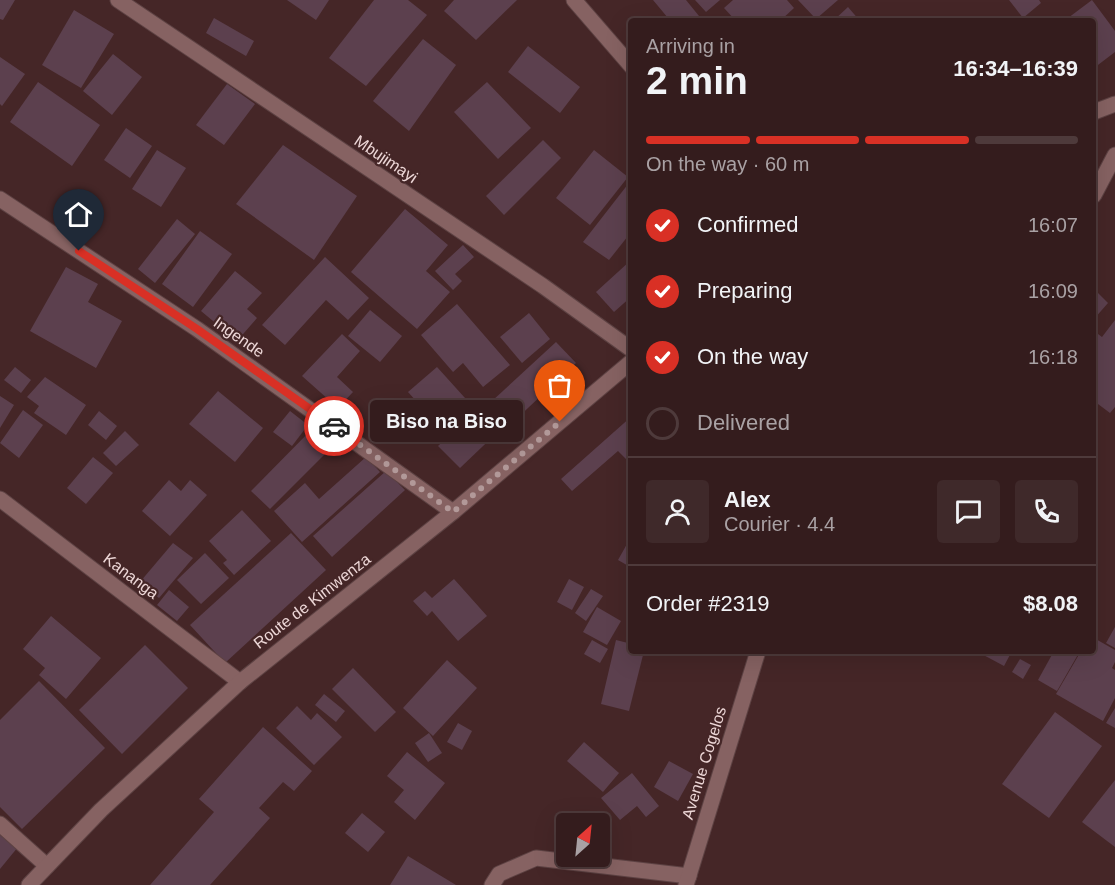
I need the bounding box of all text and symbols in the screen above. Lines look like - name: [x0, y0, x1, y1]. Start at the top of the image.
- text: Arriving in: [646, 35, 735, 57]
- text: 16:34–16:39: [953, 56, 1078, 81]
- text: 2 min: [646, 59, 748, 102]
- street label: Mbujimayi: [351, 132, 421, 186]
- text: On the way · 60 m: [646, 153, 809, 175]
- pin: [53, 189, 104, 251]
- icon: home: [62, 198, 95, 231]
- icon: check: [646, 209, 679, 242]
- text: Confirmed: [697, 212, 798, 237]
- text: 16:07: [1028, 214, 1078, 236]
- icon: check: [646, 275, 679, 308]
- text: Preparing: [697, 278, 792, 303]
- text: 16:09: [1028, 280, 1078, 302]
- street label: Ingende: [210, 313, 268, 361]
- icon: check: [646, 341, 679, 374]
- text: On the way: [697, 344, 808, 369]
- text: 16:18: [1028, 346, 1078, 368]
- pin: [534, 360, 585, 422]
- icon: bag: [543, 369, 576, 402]
- courier: [304, 396, 364, 456]
- callout: Biso na Biso: [371, 401, 524, 443]
- icon: car: [318, 410, 351, 443]
- text: Biso na Biso: [386, 410, 507, 432]
- text: Delivered: [697, 410, 790, 435]
- button: person: [646, 480, 709, 543]
- button: chat: [937, 480, 1000, 543]
- button: phone: [1015, 480, 1078, 543]
- text: Alex: [724, 487, 770, 512]
- text: Courier · 4.4: [724, 513, 835, 535]
- street label: Kananga: [100, 550, 162, 602]
- street label: Route de Kimwenza: [250, 550, 374, 652]
- text: Order #2319: [646, 591, 770, 616]
- text: $8.08: [1023, 591, 1078, 616]
- street label: Avenue Cogelos: [679, 705, 729, 821]
- north arrow: [556, 813, 610, 867]
- map controls: [556, 813, 610, 867]

